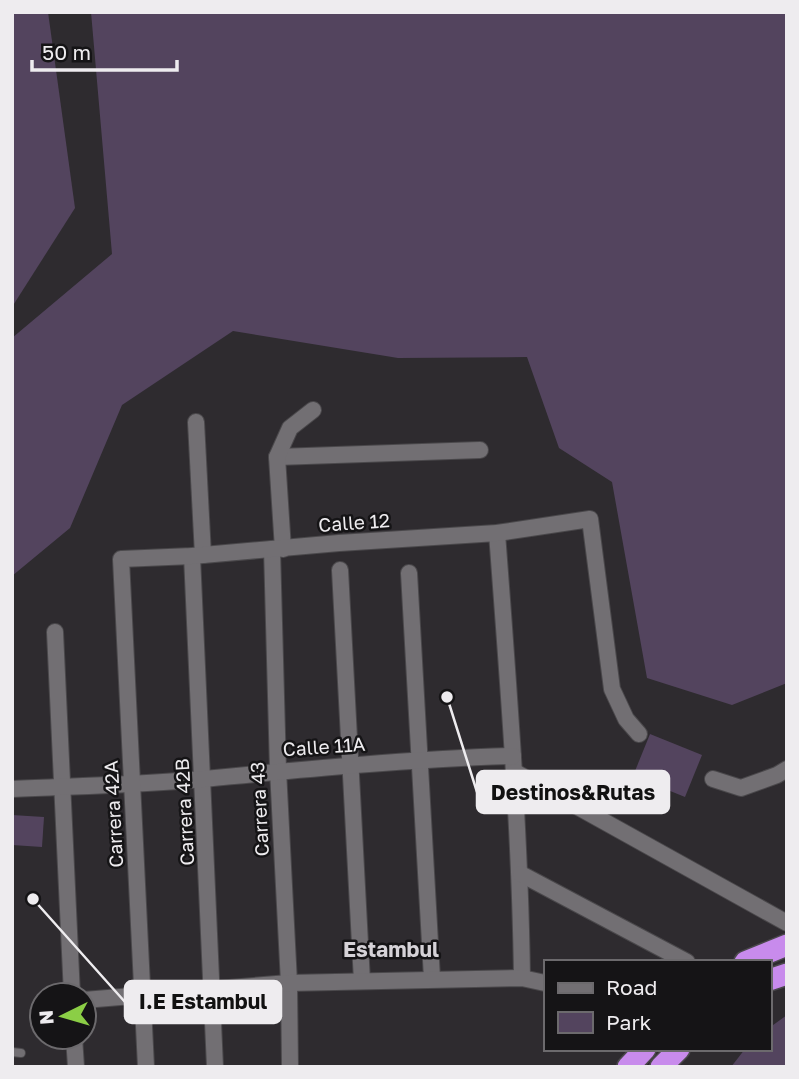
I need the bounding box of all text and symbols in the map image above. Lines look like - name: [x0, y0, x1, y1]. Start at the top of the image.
- scale bar: [32, 28, 177, 72]
- text: 50 m: [42, 39, 91, 65]
- street label: Calle 12: [317, 508, 391, 536]
- street label: Calle 11A: [282, 732, 366, 760]
- street label: Carrera 42B: [170, 758, 198, 866]
- street label: Carrera 42A: [99, 760, 127, 868]
- street label: Carrera 43: [245, 761, 273, 857]
- callout: Destinos&Rutas: [477, 771, 669, 813]
- text: Destinos&Rutas: [491, 779, 655, 805]
- district label: Estambul: [343, 936, 439, 962]
- legend: [544, 960, 771, 1051]
- text: Road: [606, 974, 657, 1000]
- north arrow: [28, 981, 98, 1051]
- callout: I.E Estambul: [125, 981, 281, 1023]
- text: I.E Estambul: [139, 988, 267, 1014]
- text: N: [33, 1009, 58, 1026]
- text: Park: [606, 1009, 652, 1035]

